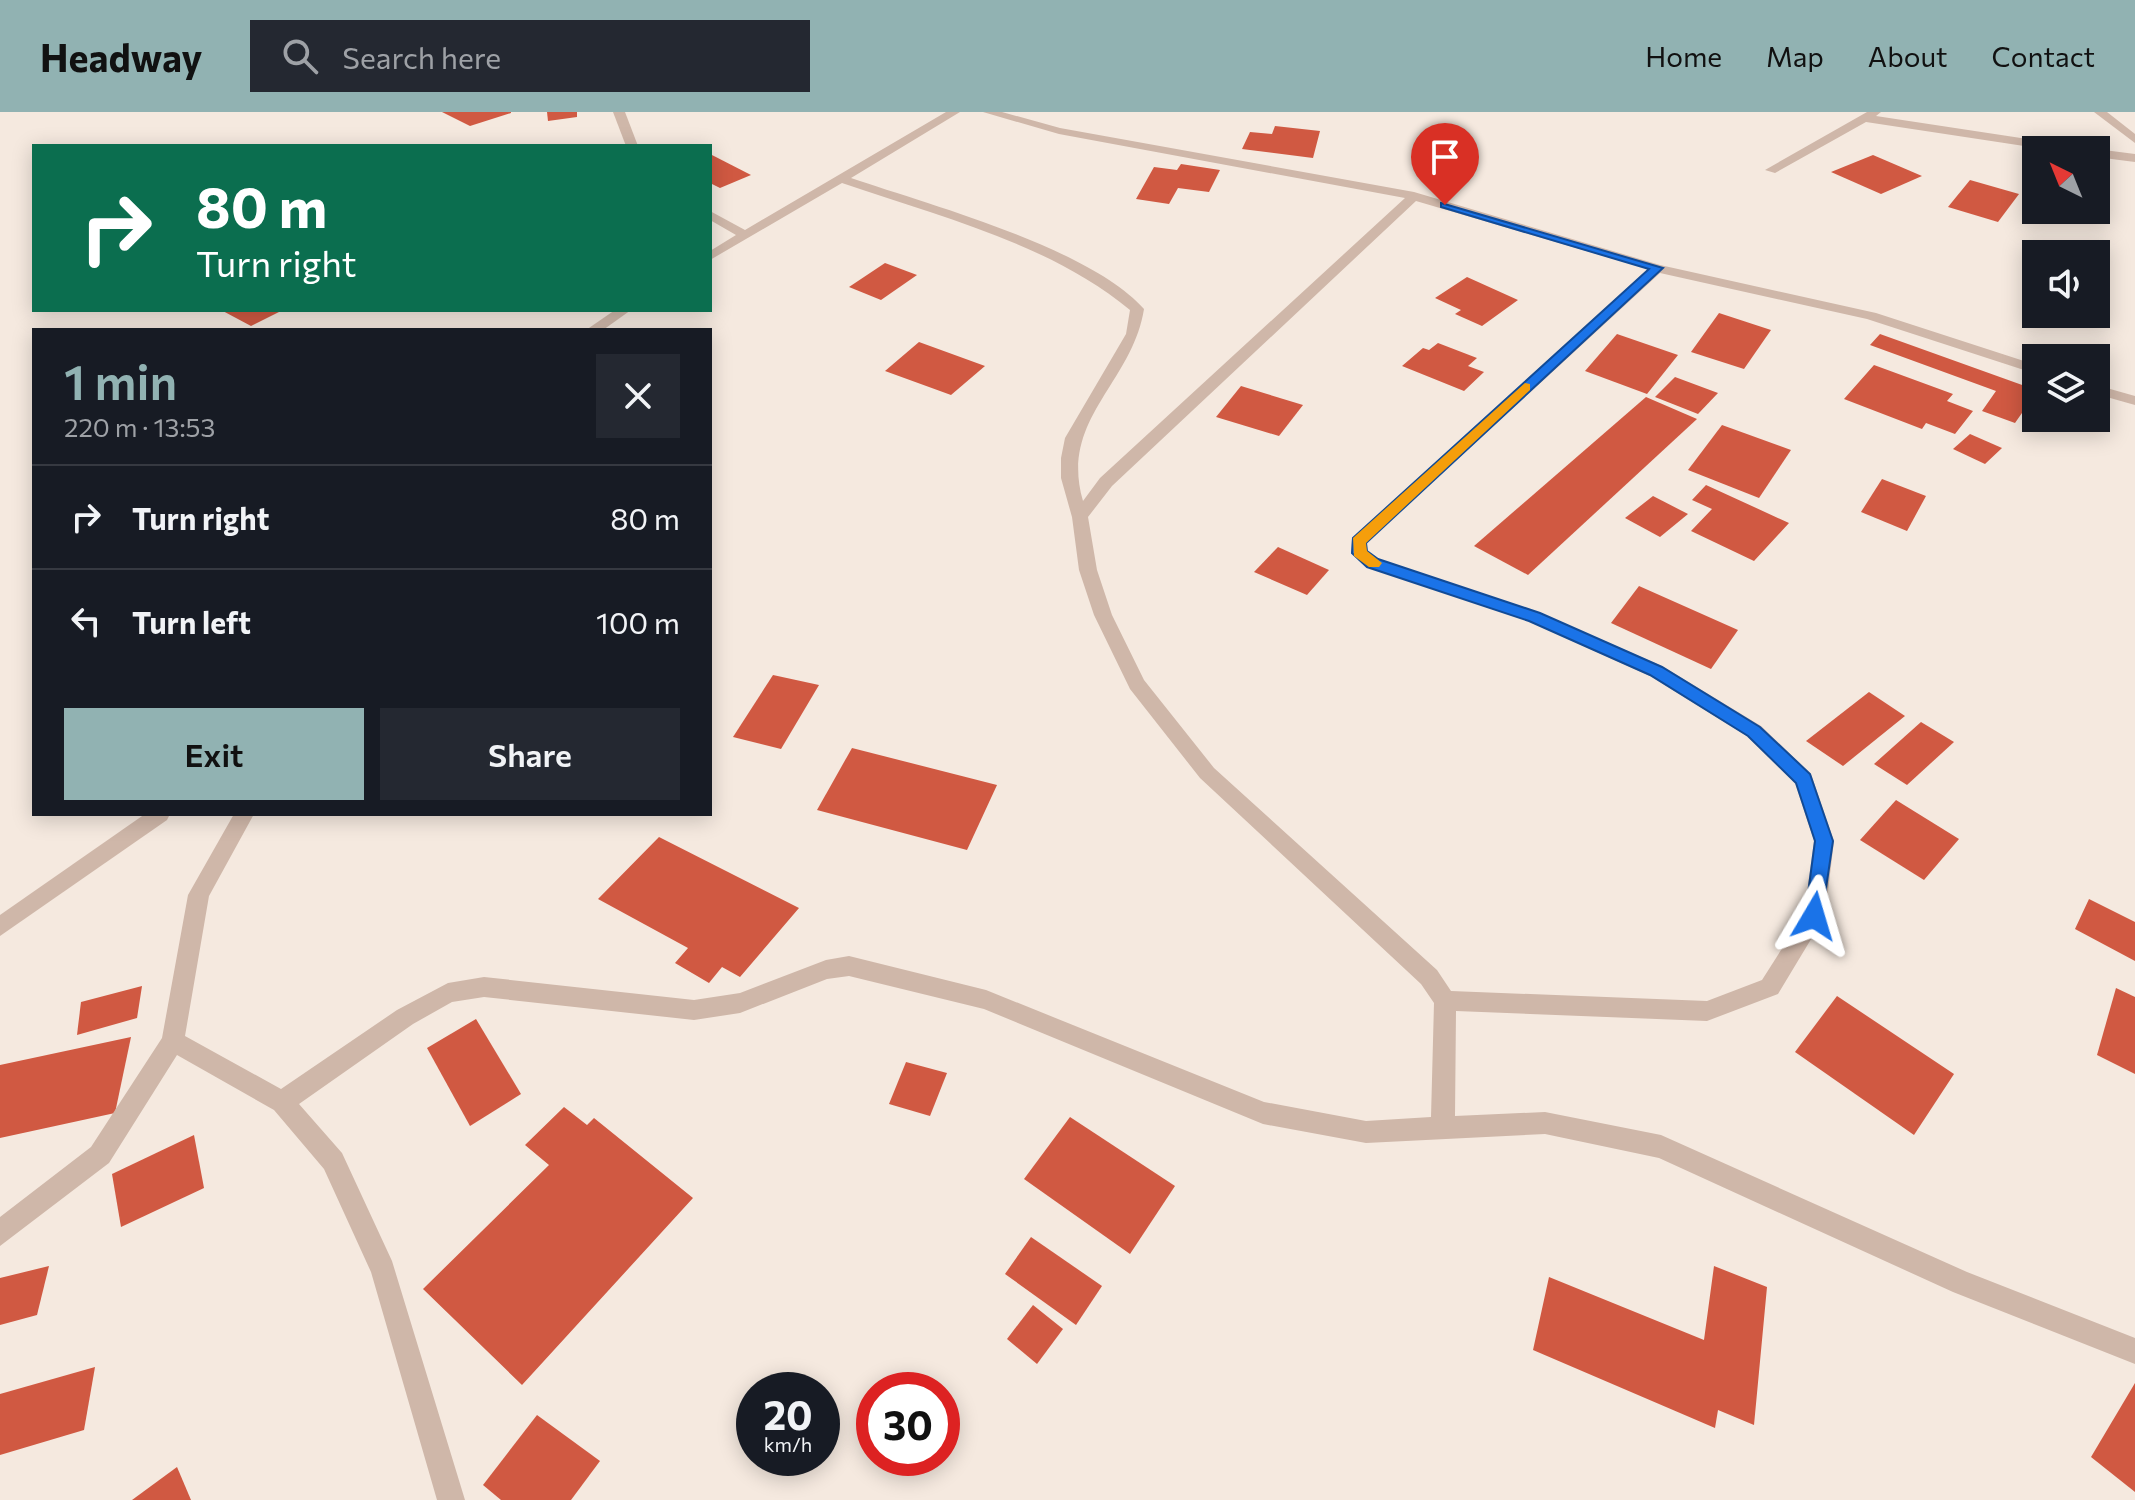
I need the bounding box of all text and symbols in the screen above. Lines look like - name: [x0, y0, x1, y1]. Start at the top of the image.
- search box: [250, 20, 810, 92]
- text: Headway: [40, 33, 202, 80]
- icon: search: [278, 34, 322, 78]
- text: Search here: [342, 38, 501, 75]
- text: Home: [1645, 39, 1722, 73]
- text: Map: [1766, 39, 1824, 73]
- text: About: [1868, 39, 1948, 73]
- text: Contact: [1992, 39, 2095, 73]
- pin: [1411, 123, 1479, 205]
- icon: arrive: [1423, 135, 1467, 179]
- north arrow: [2022, 136, 2110, 224]
- map controls: [2022, 136, 2110, 432]
- text: 80 m: [196, 171, 327, 240]
- icon: right: [64, 176, 168, 280]
- text: Turn right: [196, 240, 357, 284]
- button: sound: [2022, 240, 2110, 328]
- button: layers: [2022, 344, 2110, 432]
- text: 1 min: [64, 351, 177, 410]
- button: close: [596, 354, 680, 438]
- text: 220 m · 13:53: [64, 411, 215, 442]
- icon: right: [64, 495, 108, 539]
- text: Turn right: [132, 499, 269, 536]
- text: 80 m: [610, 499, 680, 536]
- icon: left: [64, 599, 108, 643]
- text: Turn left: [132, 603, 251, 640]
- text: 100 m: [596, 603, 680, 640]
- button: Exit: [64, 708, 364, 800]
- button: Share: [380, 708, 680, 800]
- position arrow: [1772, 874, 1856, 958]
- speed limit sign: 30: [856, 1372, 960, 1476]
- text: 20: [763, 1389, 813, 1438]
- text: km/h: [764, 1432, 812, 1456]

